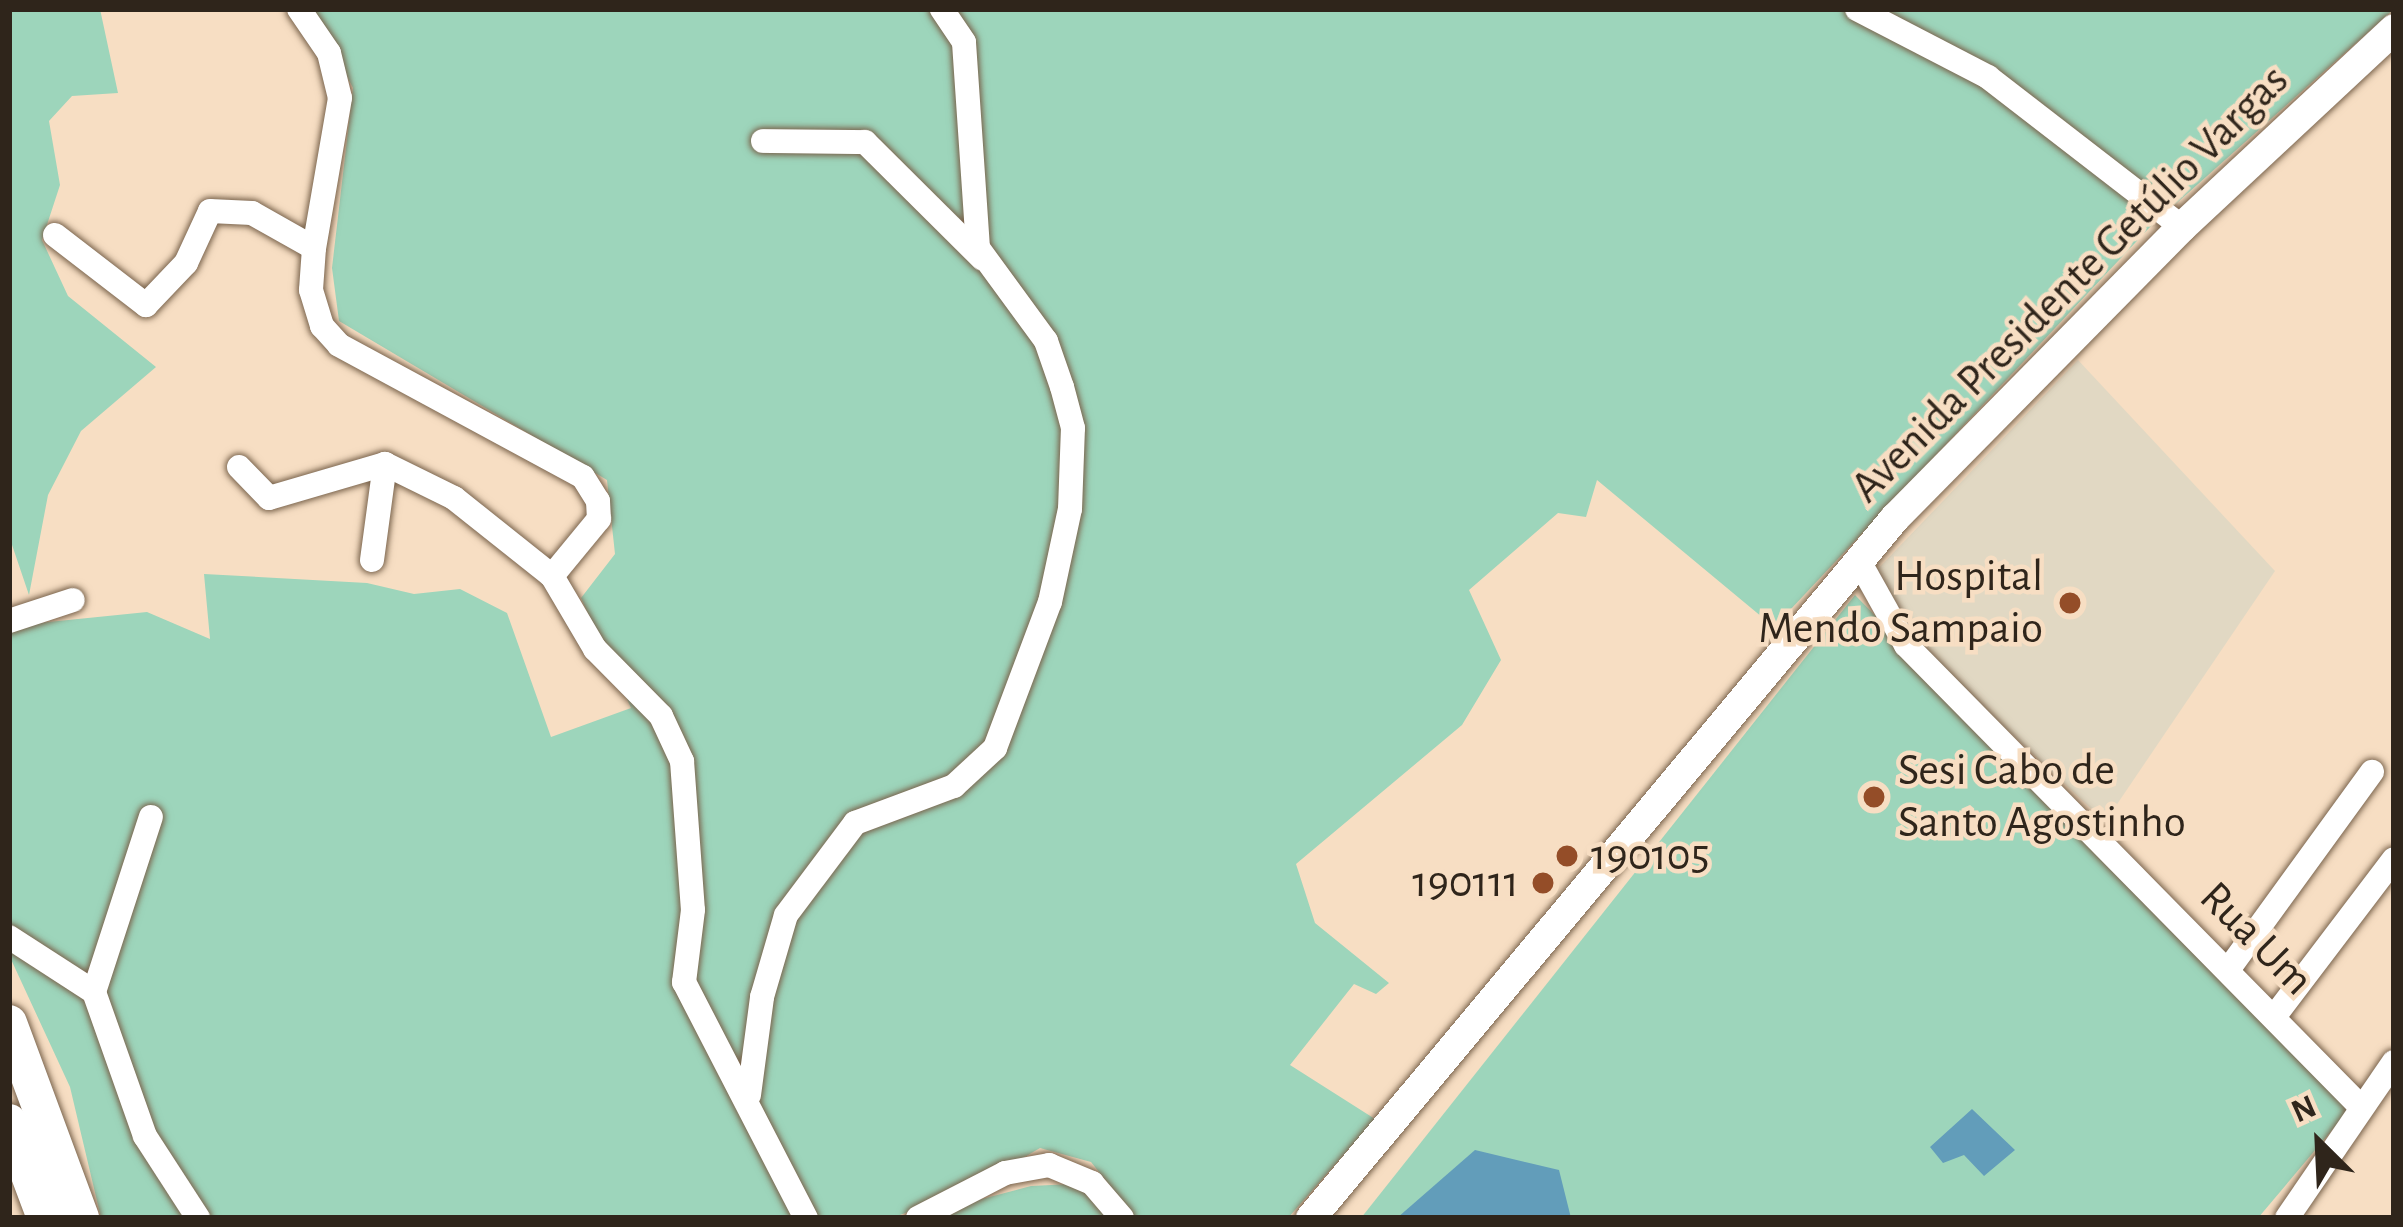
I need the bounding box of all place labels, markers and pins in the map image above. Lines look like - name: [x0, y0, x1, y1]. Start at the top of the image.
- place label: Hospital Mendo Sampaio: [1758, 550, 2043, 656]
- marker: Hospital Mendo Sampaio: [2054, 587, 2086, 619]
- place label: Sesi Cabo de Santo Agostinho: [1898, 744, 2186, 850]
- marker: Sesi Cabo de Santo Agostinho: [1861, 784, 1887, 810]
- place label: 190105: [1591, 829, 1709, 883]
- marker: 190105: [1554, 843, 1580, 869]
- place label: 190111: [1412, 856, 1519, 910]
- marker: 190111: [1530, 870, 1556, 896]

